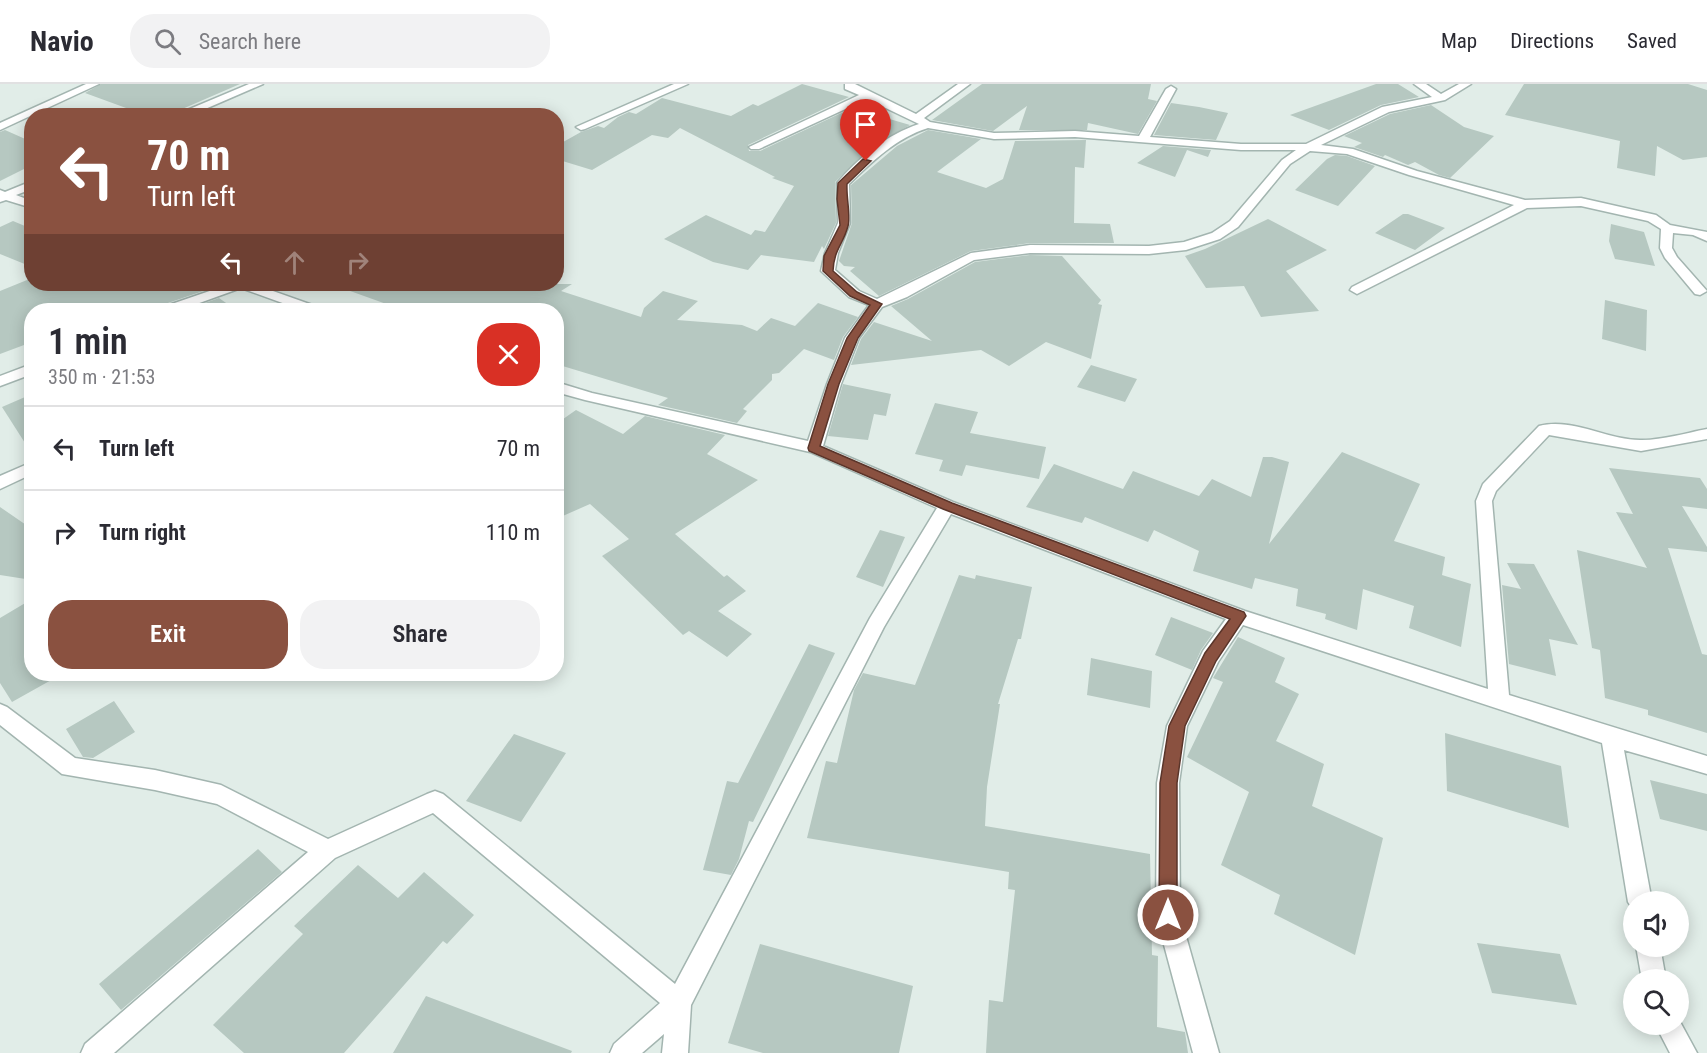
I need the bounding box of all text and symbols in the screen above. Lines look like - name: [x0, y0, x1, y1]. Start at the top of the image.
- search box: [130, 14, 550, 68]
- text: Navio: [30, 25, 94, 58]
- icon: search: [151, 25, 184, 58]
- text: Search here: [199, 29, 301, 54]
- text: Map: [1441, 29, 1477, 53]
- text: Directions: [1510, 29, 1594, 53]
- text: Saved: [1627, 29, 1677, 53]
- pin: [840, 99, 891, 161]
- icon: arrive: [849, 108, 882, 141]
- text: 70 m: [147, 131, 230, 180]
- icon: left: [48, 132, 126, 210]
- text: Turn left: [147, 181, 236, 213]
- icon: left: [215, 246, 248, 279]
- icon: ahead: [278, 246, 311, 279]
- icon: right: [341, 246, 374, 279]
- text: 1 min: [48, 321, 128, 363]
- button: close: [477, 323, 540, 386]
- text: 350 m · 21:53: [48, 365, 155, 389]
- icon: left: [48, 432, 81, 465]
- text: Turn left: [99, 436, 174, 461]
- text: 70 m: [497, 436, 540, 461]
- icon: right: [48, 516, 81, 549]
- text: Turn right: [99, 520, 186, 545]
- text: 110 m: [486, 520, 540, 545]
- button: Exit: [48, 600, 288, 669]
- button: Share: [300, 600, 540, 669]
- position arrow: [1136, 883, 1200, 947]
- map controls: [1623, 891, 1689, 1035]
- button: sound: [1623, 891, 1689, 957]
- button: search: [1623, 969, 1689, 1035]

